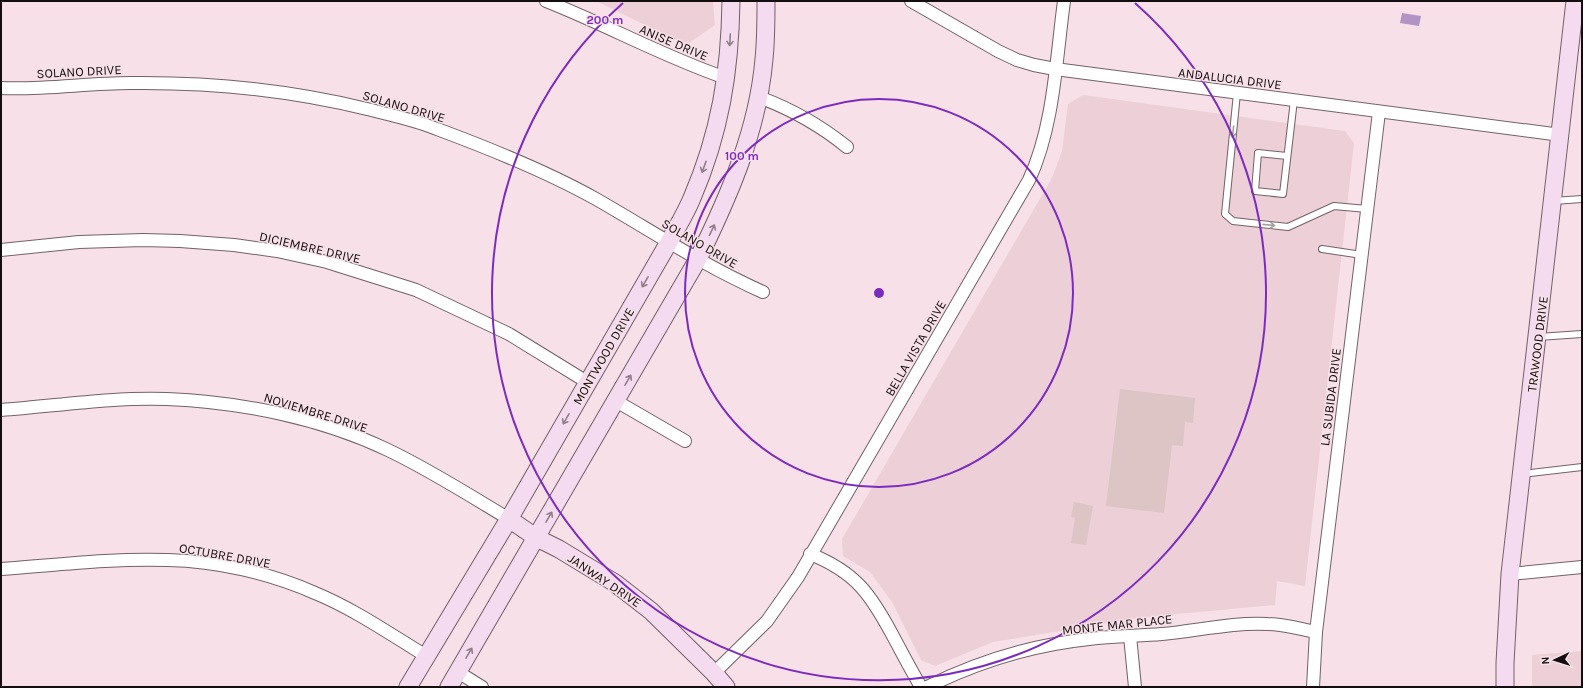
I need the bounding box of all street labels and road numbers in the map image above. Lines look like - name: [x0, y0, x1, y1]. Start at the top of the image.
- street label: ANISE DRIVE: [637, 21, 710, 64]
- street label: SOLANO DRIVE: [36, 62, 122, 81]
- street label: ANDALUCIA DRIVE: [1177, 65, 1282, 92]
- street label: SOLANO DRIVE: [361, 88, 447, 125]
- street label: SOLANO DRIVE: [659, 216, 740, 271]
- street label: DICIEMBRE DRIVE: [258, 229, 362, 266]
- street label: TRAWOOD DRIVE: [1524, 295, 1551, 393]
- street label: BELLA VISTA DRIVE: [882, 298, 949, 399]
- street label: MONTWOOD DRIVE: [570, 305, 637, 407]
- street label: LA SUBIDA DRIVE: [1317, 347, 1344, 447]
- street label: NOVIEMBRE DRIVE: [262, 390, 370, 435]
- street label: OCTUBRE DRIVE: [178, 540, 272, 571]
- street label: JANWAY DRIVE: [565, 550, 644, 610]
- street label: MONTE MAR PLACE: [1061, 611, 1173, 638]

